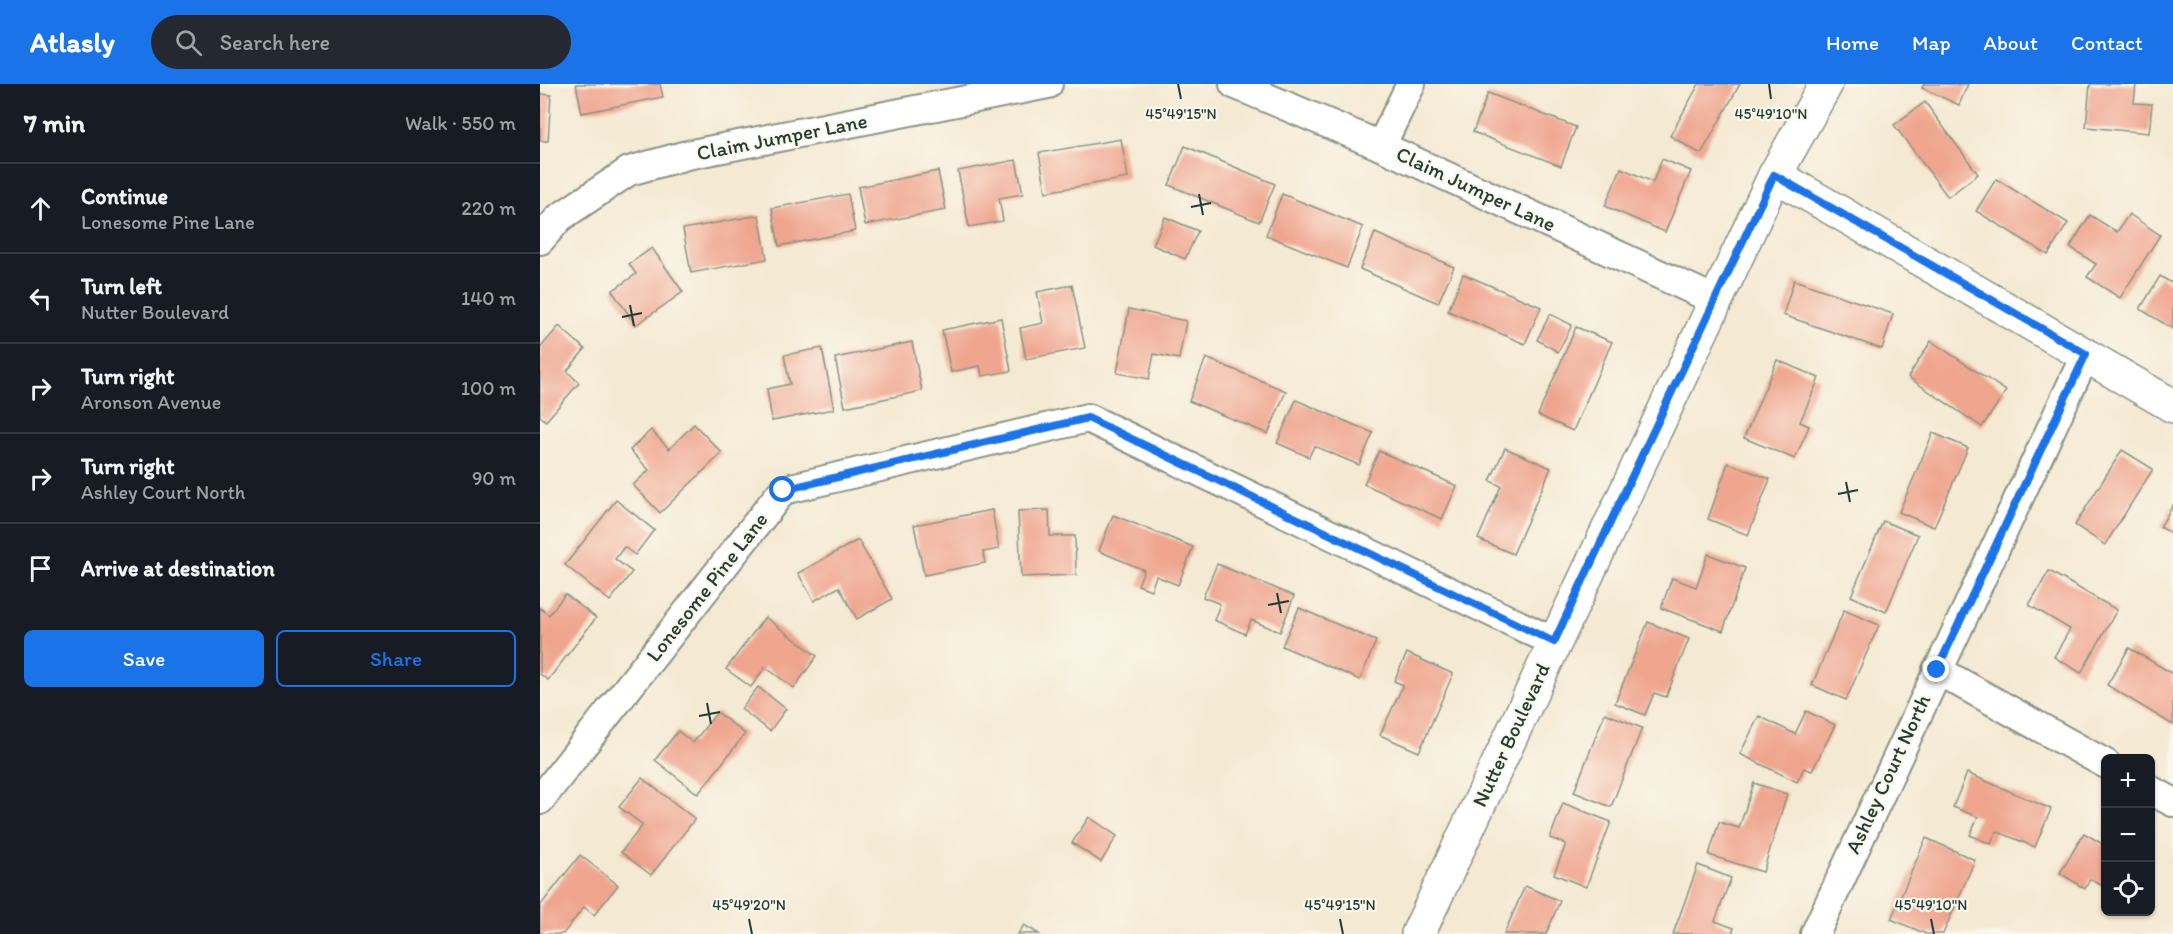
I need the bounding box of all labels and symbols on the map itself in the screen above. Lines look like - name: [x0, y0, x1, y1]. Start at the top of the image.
- text: 45°49'15"N: [1145, 105, 1217, 123]
- text: 45°49'10"N: [1735, 105, 1807, 123]
- street label: Claim Jumper Lane: [695, 108, 869, 165]
- street label: Claim Jumper Lane: [1392, 141, 1560, 236]
- route start: [769, 476, 795, 502]
- street label: Lonesome Pine Lane: [641, 507, 773, 666]
- route end: [1923, 656, 1949, 682]
- street label: Nutter Boulevard: [1466, 659, 1555, 811]
- street label: Ashley Court North: [1840, 690, 1935, 857]
- text: 45°49'20"N: [712, 896, 786, 914]
- text: 45°49'15"N: [1304, 896, 1376, 914]
- text: 45°49'10"N: [1895, 896, 1967, 914]

